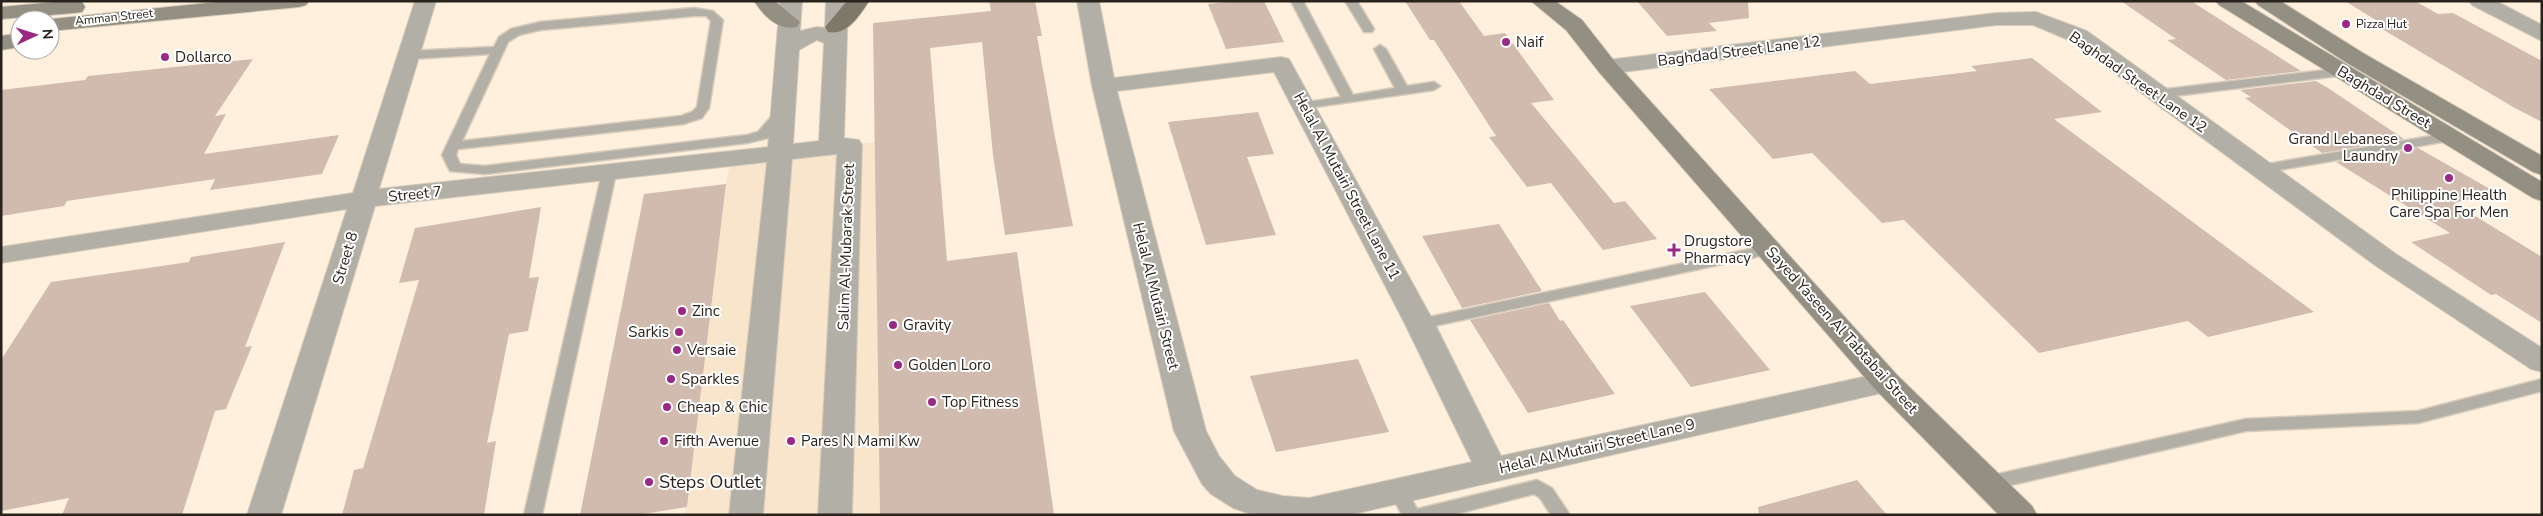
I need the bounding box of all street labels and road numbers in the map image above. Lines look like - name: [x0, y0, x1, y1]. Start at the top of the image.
- street label: Amman Street: [74, 5, 155, 29]
- street label: Baghdad Street Lane 12: [2065, 27, 2211, 137]
- street label: Baghdad Street Lane 12: [1656, 31, 1822, 71]
- street label: Baghdad Street: [2334, 61, 2435, 133]
- street label: Helal Al Mutairi Street Lane 11: [1289, 89, 1405, 283]
- street label: Salim Al-Mubarak Street: [833, 163, 859, 331]
- street label: Street 7: [387, 181, 443, 207]
- street label: Helal Al Mutairi Street: [1128, 220, 1184, 372]
- street label: Street 8: [328, 229, 362, 287]
- street label: Sayed Yaseen Al Tabtabai Street: [1761, 242, 1923, 418]
- street label: Helal Al Mutairi Street Lane 9: [1497, 414, 1697, 478]

